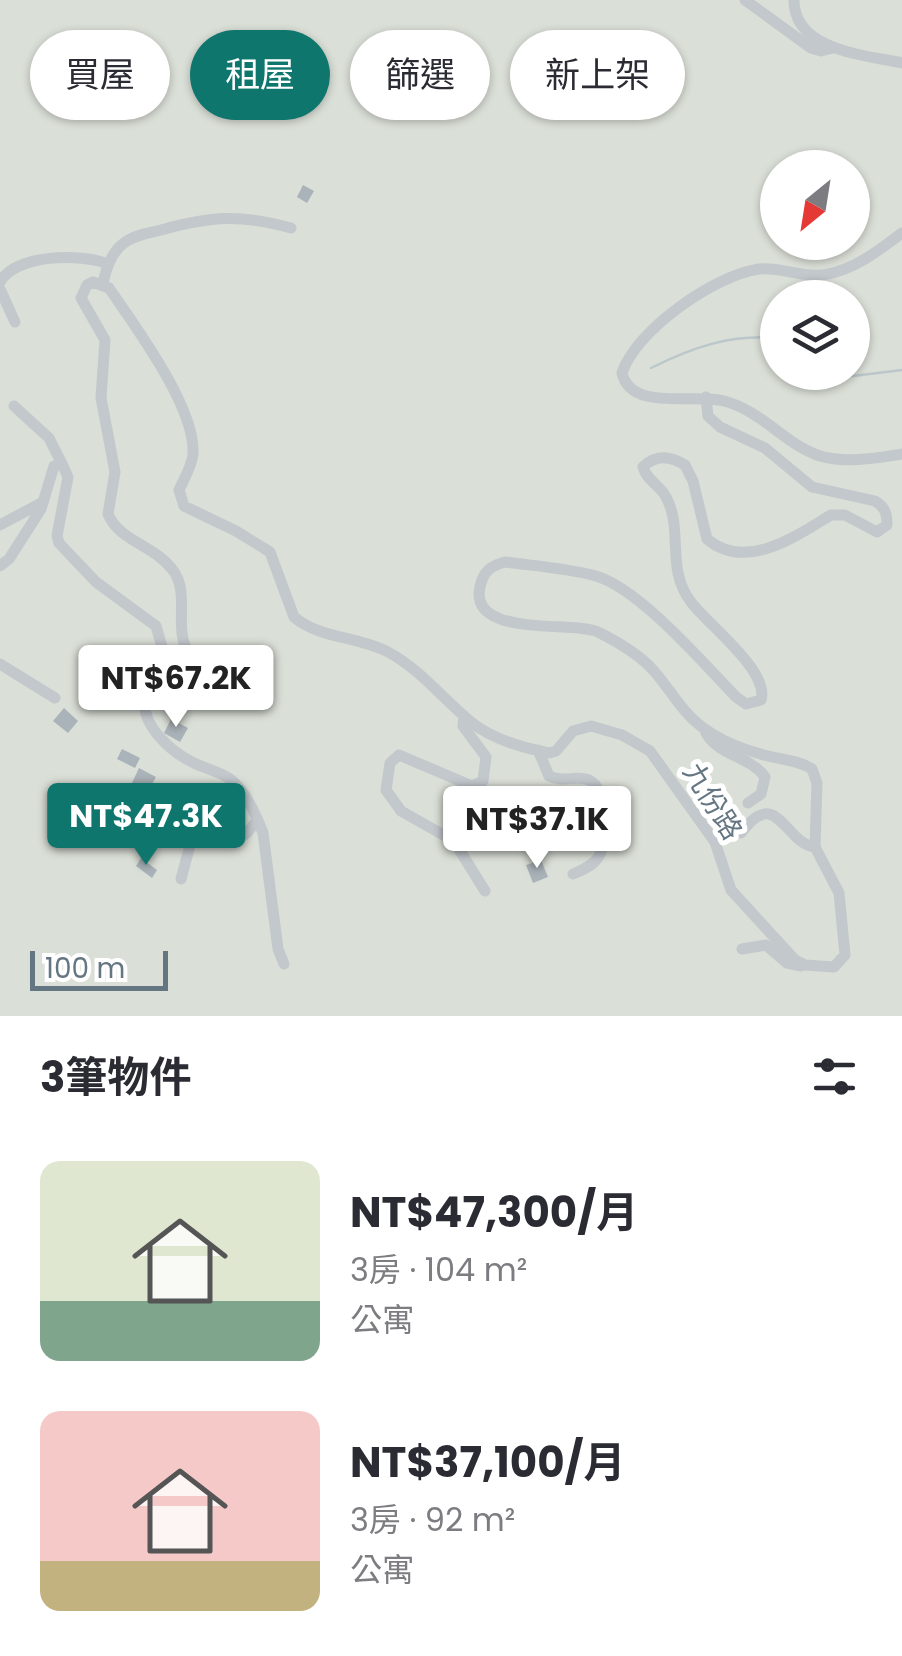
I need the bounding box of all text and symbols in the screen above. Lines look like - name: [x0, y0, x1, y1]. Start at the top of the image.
- chip: 買屋: [30, 30, 170, 120]
- chip: 租屋: [190, 30, 330, 120]
- chip: 篩選: [350, 30, 490, 120]
- chip: 新上架: [510, 30, 685, 120]
- north arrow: [760, 150, 870, 260]
- map controls: [760, 150, 870, 390]
- button: layers: [760, 280, 870, 390]
- pin: NT$67.2K: [73, 645, 279, 730]
- text: NT$67.2K: [100, 655, 252, 700]
- street label: 九份路: [674, 755, 751, 847]
- pin: NT$47.3K: [43, 783, 249, 868]
- pin: NT$37.1K: [434, 786, 640, 871]
- text: NT$47.3K: [69, 793, 223, 838]
- text: NT$37.1K: [465, 796, 609, 841]
- scale bar: [30, 946, 168, 990]
- text: 100 m: [45, 949, 125, 988]
- text: 3筆物件: [40, 1048, 191, 1107]
- icon: filters: [807, 1049, 862, 1104]
- text: NT$47,300/月: [350, 1183, 638, 1242]
- icon: home: [120, 1201, 240, 1321]
- text: 3房 · 104 m²: [350, 1247, 527, 1292]
- text: 公寓: [350, 1297, 414, 1342]
- text: NT$37,100/月: [350, 1433, 626, 1492]
- icon: home: [120, 1451, 240, 1571]
- text: 3房 · 92 m²: [350, 1497, 515, 1542]
- text: 公寓: [350, 1547, 414, 1592]

